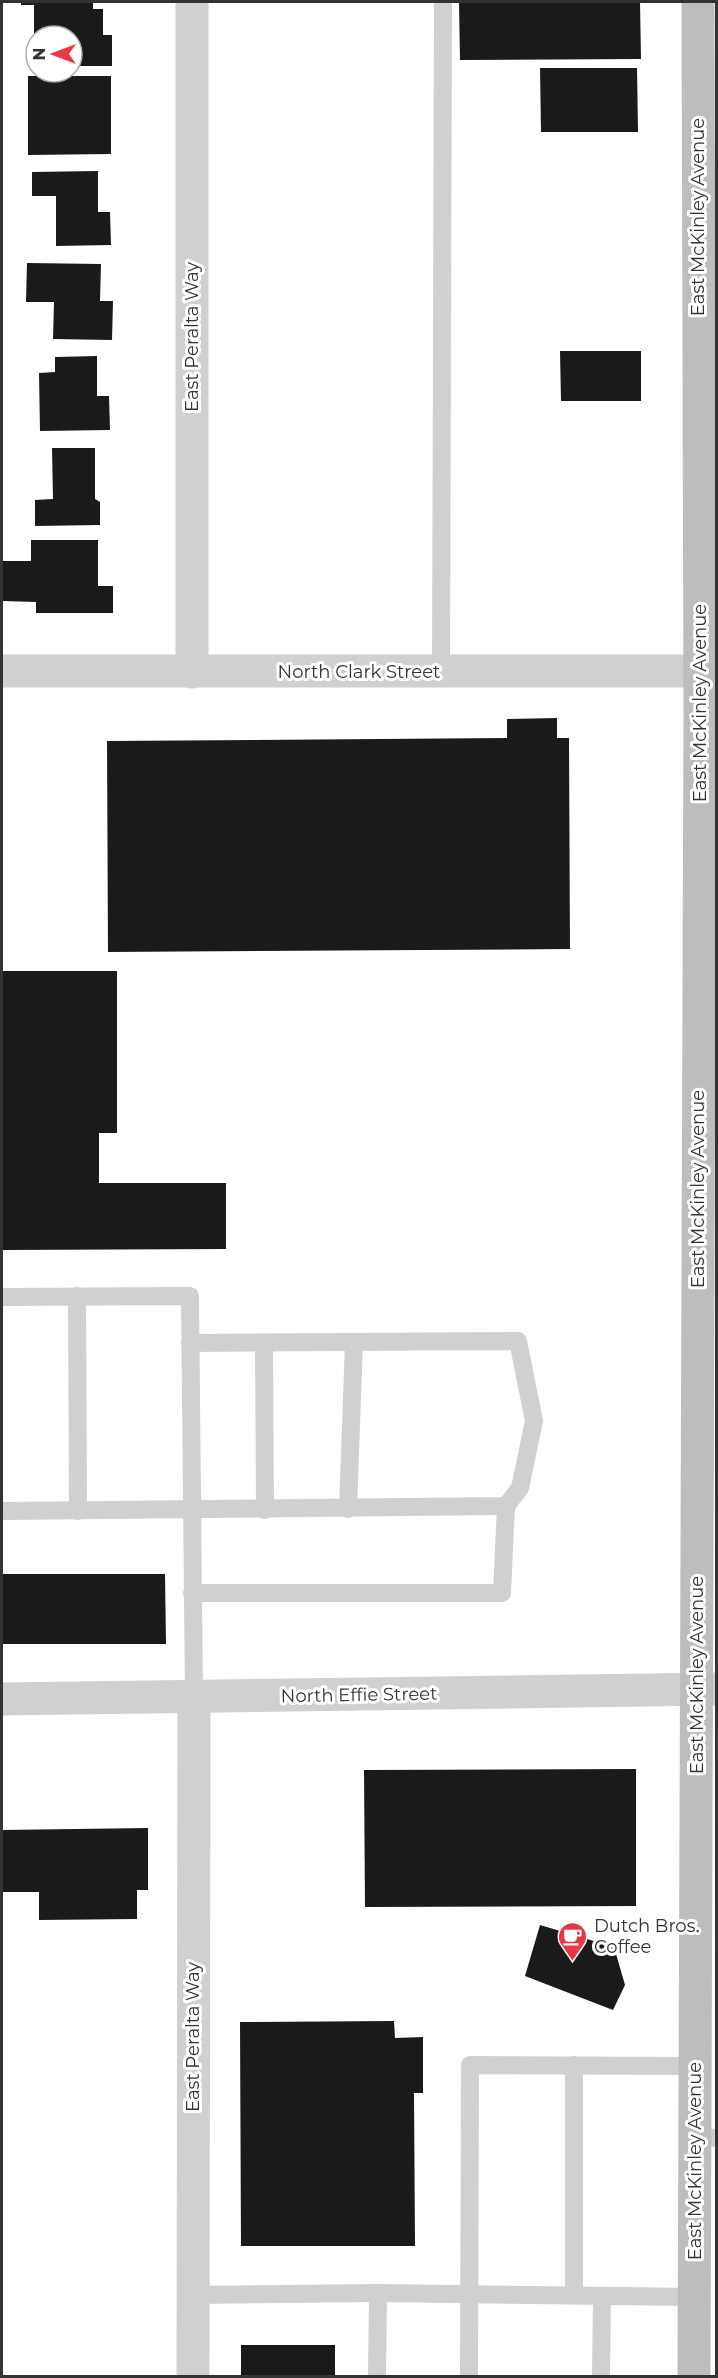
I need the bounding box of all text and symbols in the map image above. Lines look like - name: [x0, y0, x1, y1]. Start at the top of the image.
- north arrow: [24, 24, 84, 84]
- text: N: [30, 48, 49, 60]
- street label: East McKinley Avenue: [687, 118, 709, 316]
- street label: East Peralta Way: [181, 262, 203, 412]
- street label: East McKinley Avenue: [689, 604, 711, 802]
- street label: North Clark Street: [278, 661, 440, 683]
- street label: East McKinley Avenue: [687, 1090, 709, 1288]
- street label: East McKinley Avenue: [686, 1576, 708, 1774]
- street label: North Effie Street: [280, 1683, 438, 1707]
- place label: Dutch Bros. Coffee: [594, 1915, 699, 1958]
- cafe icon: Dutch Bros. Coffee: [557, 1920, 589, 1962]
- street label: East Peralta Way: [182, 1962, 204, 2112]
- street label: East McKinley Avenue: [684, 2062, 706, 2260]

